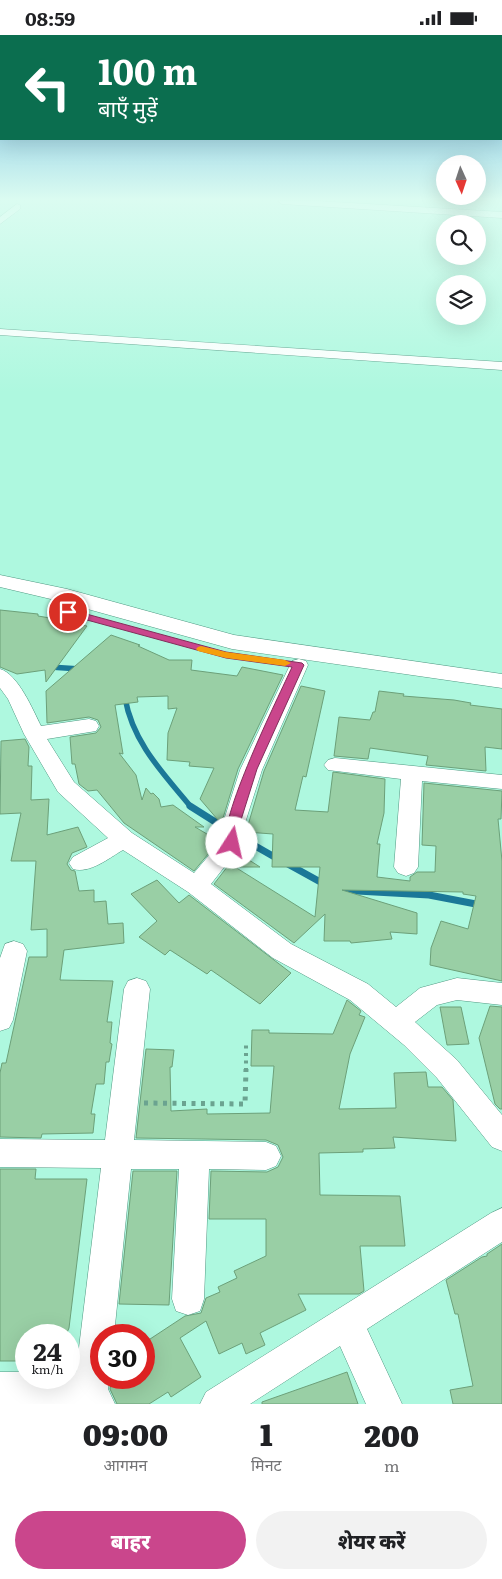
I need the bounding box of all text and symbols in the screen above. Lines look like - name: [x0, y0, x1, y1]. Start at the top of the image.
- text: 08:59: [25, 4, 75, 32]
- text: 100 m: [98, 44, 198, 96]
- icon: left: [15, 55, 80, 120]
- text: बाएँ मुड़ें: [98, 91, 158, 124]
- north arrow: [436, 155, 486, 205]
- map controls: [436, 155, 486, 325]
- button: search: [436, 215, 486, 265]
- button: layers: [436, 275, 486, 325]
- pin: [47, 591, 89, 633]
- icon: arrive: [54, 598, 82, 626]
- position arrow: [205, 816, 257, 868]
- speed limit sign: 30: [90, 1324, 155, 1389]
- text: 24: [33, 1332, 62, 1369]
- text: km/h: [32, 1360, 63, 1378]
- text: 09:00: [83, 1411, 168, 1455]
- text: 1: [260, 1411, 273, 1455]
- text: 200: [364, 1412, 419, 1456]
- text: आगमन: [104, 1452, 147, 1476]
- text: मिनट: [251, 1452, 282, 1476]
- text: m: [384, 1453, 400, 1477]
- button: बाहर: [15, 1511, 246, 1569]
- button: शेयर करें: [256, 1511, 487, 1569]

